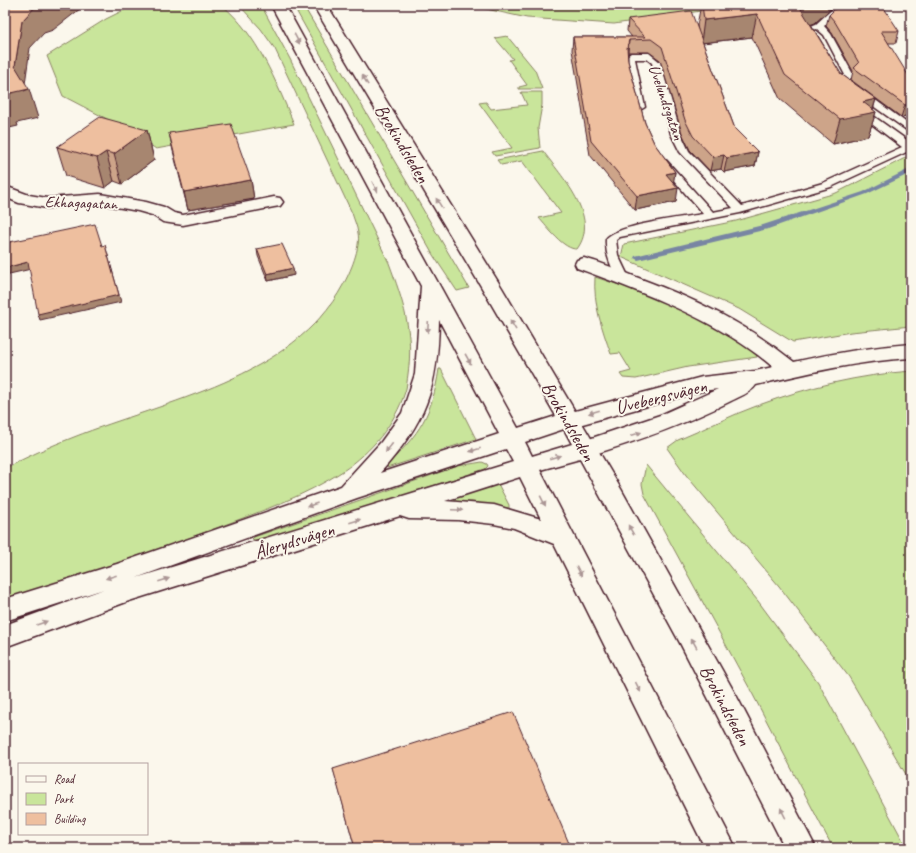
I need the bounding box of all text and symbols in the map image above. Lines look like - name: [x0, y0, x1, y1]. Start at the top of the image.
- one-way arrow: [293, 34, 300, 45]
- street label: Uvelundsgatan: [644, 62, 689, 143]
- one-way arrow: [361, 75, 369, 85]
- street label: Brokindsleden: [369, 100, 435, 188]
- one-way arrow: [372, 181, 378, 192]
- street label: Ekhagagatan: [44, 192, 118, 214]
- one-way arrow: [436, 197, 443, 209]
- one-way arrow: [510, 319, 517, 331]
- one-way arrow: [424, 321, 431, 333]
- one-way arrow: [465, 353, 472, 365]
- street label: Uvebergsvägen: [613, 374, 710, 420]
- street label: Brokindsleden: [536, 377, 601, 466]
- one-way arrow: [588, 410, 600, 416]
- one-way arrow: [630, 431, 642, 437]
- one-way arrow: [384, 442, 393, 453]
- one-way arrow: [468, 448, 480, 454]
- one-way arrow: [549, 454, 561, 460]
- one-way arrow: [540, 495, 546, 506]
- one-way arrow: [306, 502, 318, 508]
- one-way arrow: [451, 507, 464, 513]
- street label: Ålerydsvägen: [251, 517, 338, 564]
- one-way arrow: [350, 518, 362, 524]
- one-way arrow: [627, 524, 634, 535]
- one-way arrow: [576, 565, 582, 577]
- one-way arrow: [104, 574, 116, 580]
- one-way arrow: [159, 577, 171, 583]
- one-way arrow: [36, 619, 48, 625]
- one-way arrow: [690, 637, 697, 649]
- street label: Brokindsleden: [694, 661, 757, 750]
- one-way arrow: [635, 681, 642, 693]
- legend: [18, 763, 148, 835]
- text: Road: [54, 771, 76, 787]
- text: Park: [54, 791, 75, 807]
- one-way arrow: [780, 808, 786, 819]
- text: Building: [54, 811, 86, 827]

